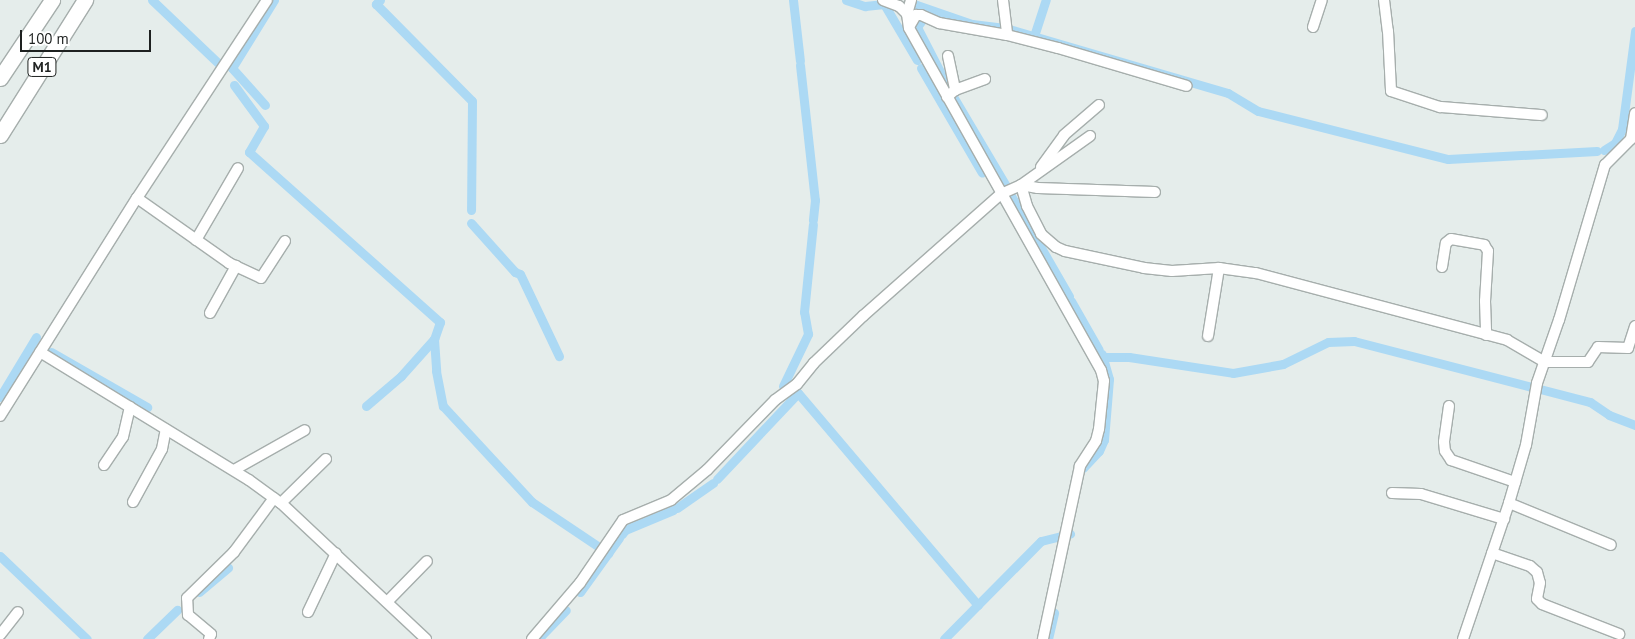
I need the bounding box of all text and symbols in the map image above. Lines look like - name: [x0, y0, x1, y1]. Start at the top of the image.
- scale bar: [22, 20, 154, 52]
- text: 100 m: [28, 29, 69, 48]
- road number: M1: [27, 56, 57, 78]

